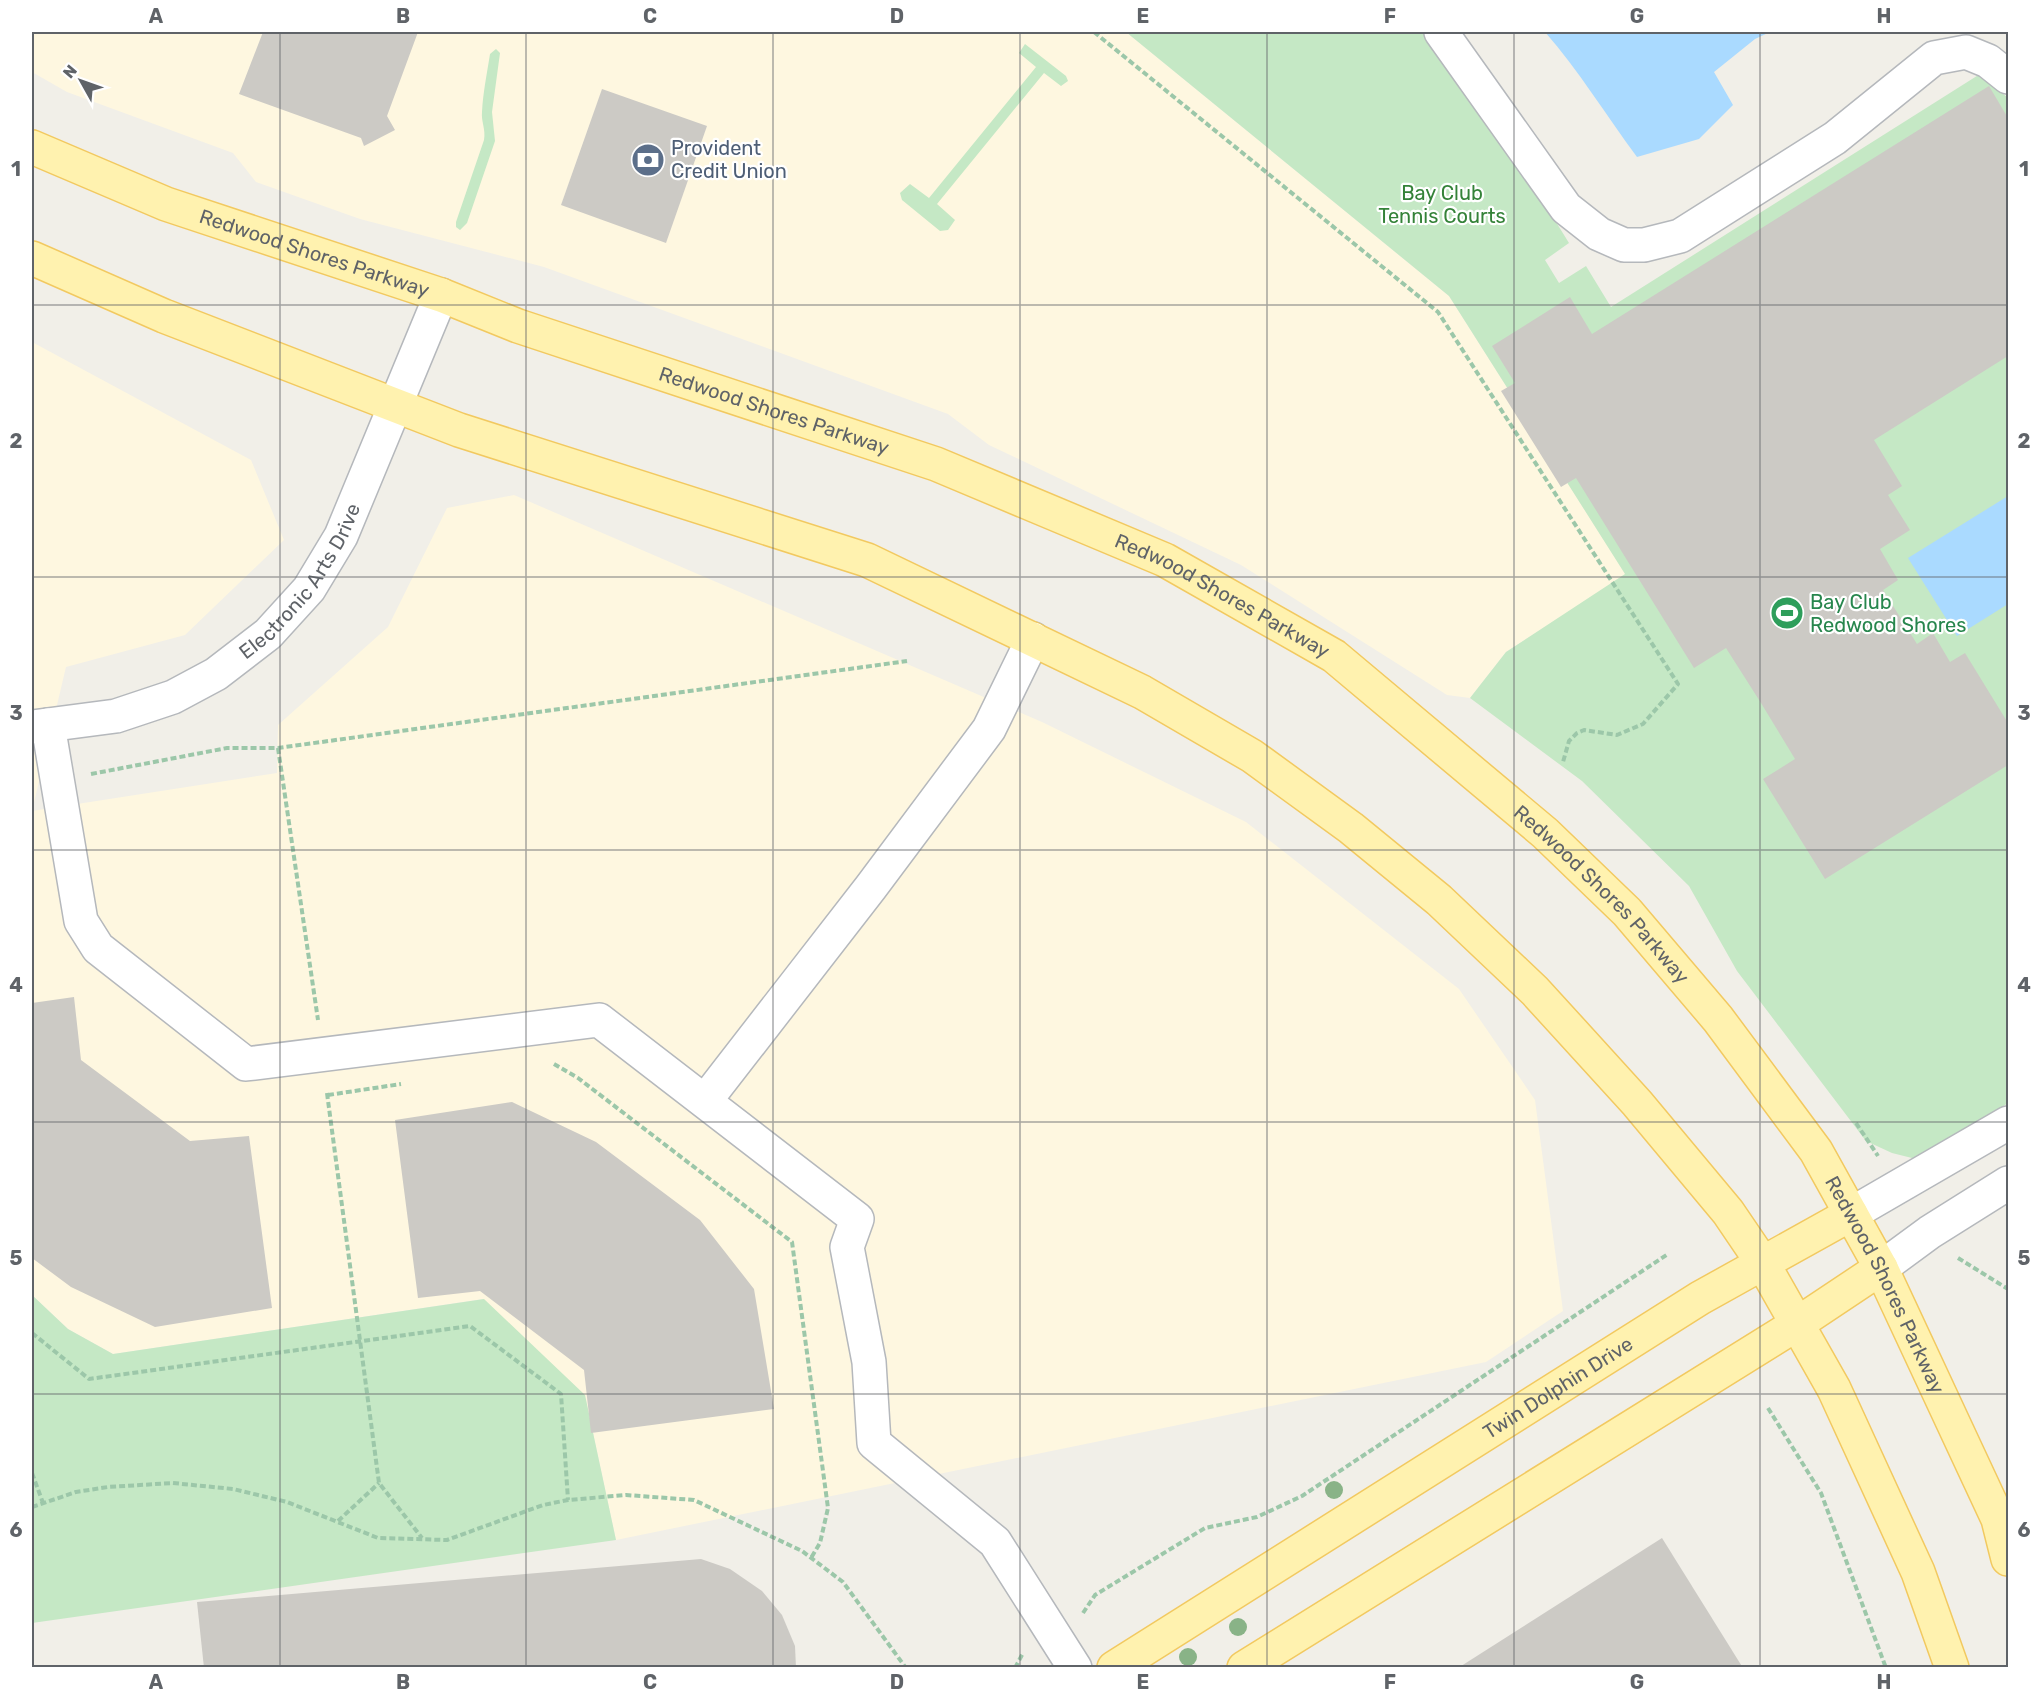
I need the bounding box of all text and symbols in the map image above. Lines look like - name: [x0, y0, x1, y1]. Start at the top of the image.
- text: A: [149, 4, 164, 28]
- text: B: [396, 4, 410, 28]
- text: C: [643, 4, 657, 28]
- text: D: [890, 4, 904, 28]
- text: E: [1137, 4, 1149, 28]
- text: F: [1384, 4, 1396, 28]
- text: G: [1630, 4, 1644, 28]
- text: H: [1877, 4, 1891, 28]
- north arrow: [51, 51, 111, 111]
- text: N: [59, 61, 81, 82]
- place label: Provident Credit Union: [671, 136, 787, 183]
- bank icon: Provident Credit Union: [630, 142, 666, 178]
- text: 1: [11, 157, 21, 181]
- text: 1: [2019, 157, 2029, 181]
- park label: Bay Club Tennis Courts: [1378, 181, 1506, 228]
- street label: Redwood Shores Parkway: [196, 204, 433, 302]
- street label: Redwood Shores Parkway: [656, 361, 892, 460]
- text: 2: [10, 429, 23, 453]
- text: 2: [2018, 429, 2031, 453]
- street label: Electronic Arts Drive: [234, 500, 365, 664]
- street label: Redwood Shores Parkway: [1111, 528, 1334, 663]
- place label: Bay Club Redwood Shores: [1810, 590, 1967, 637]
- sports icon: Bay Club Redwood Shores: [1769, 595, 1805, 631]
- text: 3: [9, 701, 23, 725]
- text: 3: [2017, 701, 2031, 725]
- street label: Redwood Shores Parkway: [1509, 800, 1694, 988]
- text: 4: [9, 973, 23, 997]
- text: 4: [2017, 973, 2031, 997]
- street label: Redwood Shores Parkway: [1820, 1172, 1950, 1397]
- text: 5: [10, 1246, 23, 1270]
- text: 5: [2018, 1246, 2031, 1270]
- street label: Twin Dolphin Drive: [1479, 1332, 1637, 1444]
- text: 6: [9, 1518, 23, 1542]
- text: 6: [2017, 1518, 2031, 1542]
- text: A: [149, 1670, 164, 1694]
- text: B: [396, 1670, 410, 1694]
- text: C: [643, 1670, 657, 1694]
- text: D: [890, 1670, 904, 1694]
- text: E: [1137, 1670, 1149, 1694]
- text: F: [1384, 1670, 1396, 1694]
- text: G: [1630, 1670, 1644, 1694]
- text: H: [1877, 1670, 1891, 1694]

